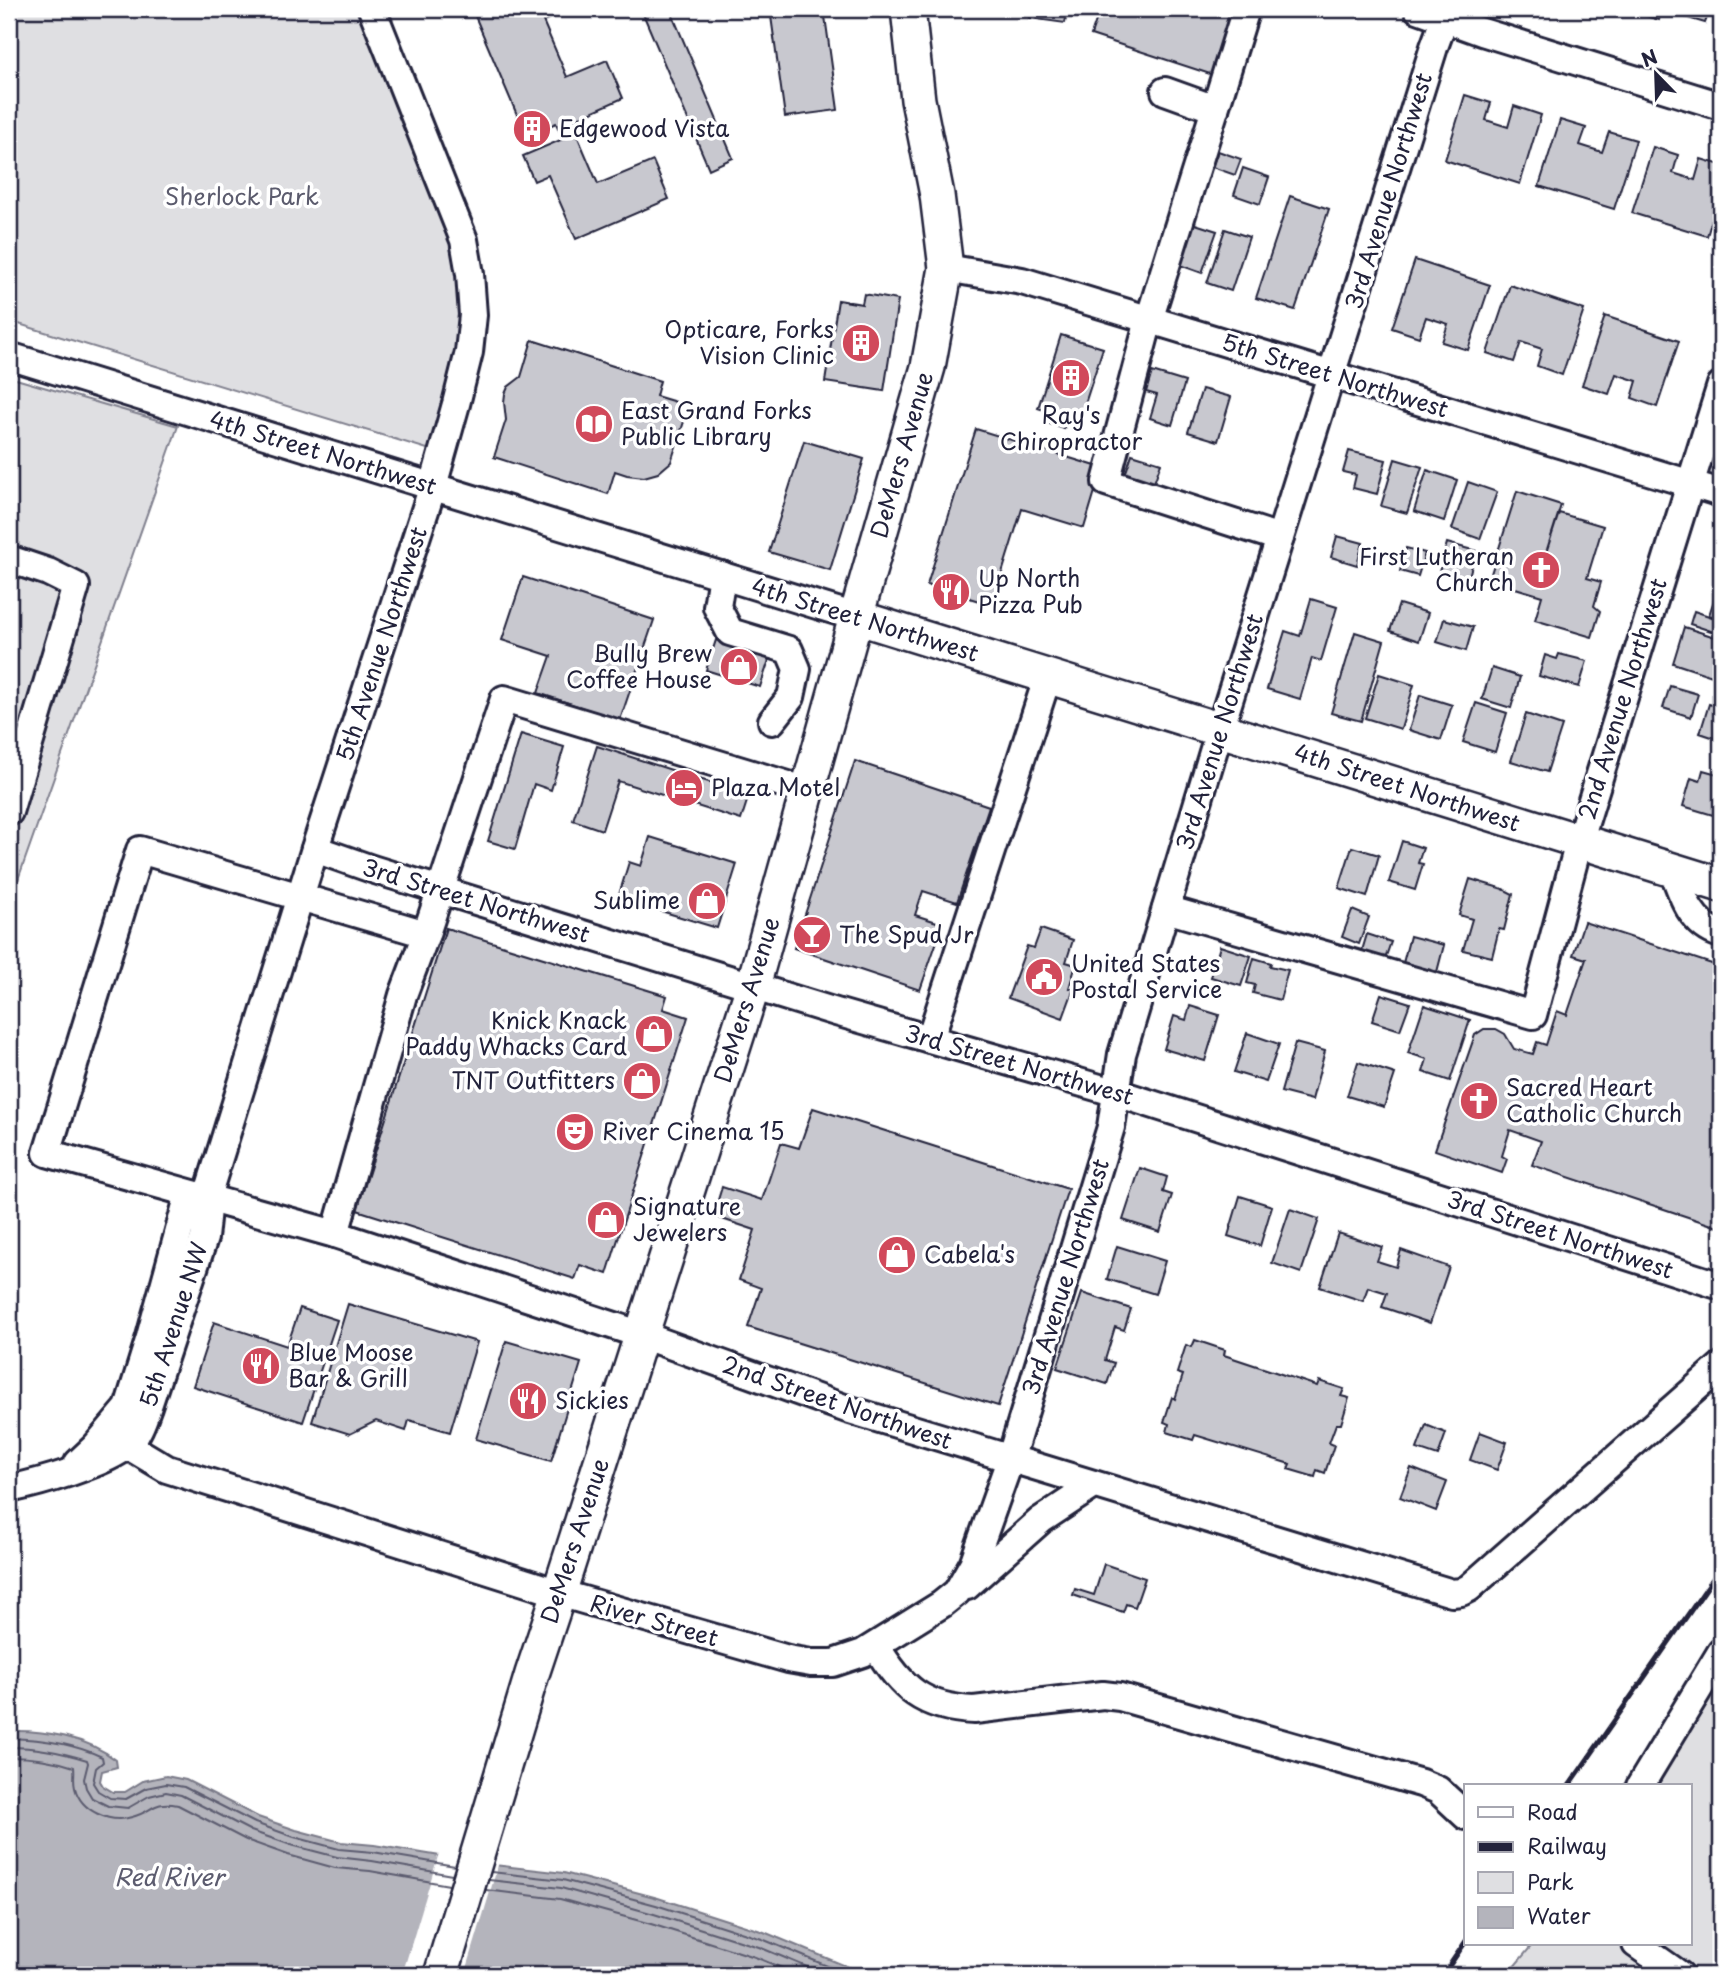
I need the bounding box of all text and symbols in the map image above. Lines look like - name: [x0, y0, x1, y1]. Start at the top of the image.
- north arrow: [1622, 38, 1692, 108]
- text: N: [1637, 42, 1661, 73]
- street label: 3rd Avenue Northwest: [1335, 68, 1440, 313]
- building icon: Edgewood Vista: [511, 108, 553, 150]
- place label: Edgewood Vista: [559, 110, 730, 145]
- park label: Sherlock Park: [165, 178, 319, 213]
- place label: Opticare, Forks Vision Clinic: [664, 311, 834, 372]
- building icon: Opticare, Forks Vision Clinic: [840, 322, 882, 364]
- street label: 5th Street Northwest: [1218, 323, 1453, 426]
- building icon: Ray's Chiropractor: [1050, 357, 1092, 399]
- street label: DeMers Avenue: [860, 367, 941, 542]
- place label: East Grand Forks Public Library: [621, 392, 812, 453]
- place label: Ray's Chiropractor: [1000, 397, 1143, 458]
- street label: 4th Street Northwest: [206, 400, 441, 503]
- library icon: East Grand Forks Public Library: [573, 403, 615, 445]
- street label: 5th Avenue Northwest: [326, 522, 435, 765]
- place label: First Lutheran Church: [1359, 538, 1514, 599]
- church icon: First Lutheran Church: [1520, 549, 1562, 591]
- place label: Up North Pizza Pub: [978, 560, 1083, 621]
- street label: 4th Street Northwest: [748, 567, 983, 670]
- restaurant icon: Up North Pizza Pub: [930, 571, 972, 613]
- street label: 2nd Avenue Northwest: [1568, 574, 1675, 824]
- street label: 3rd Avenue Northwest: [1166, 609, 1271, 854]
- place label: Bully Brew Coffee House: [566, 635, 712, 696]
- shop icon: Bully Brew Coffee House: [718, 646, 760, 688]
- street label: 4th Street Northwest: [1290, 734, 1525, 840]
- hotel icon: Plaza Motel: [663, 767, 705, 809]
- place label: Plaza Motel: [711, 769, 840, 804]
- street label: 3rd Street Northwest: [358, 848, 594, 951]
- shop icon: Sublime: [686, 880, 728, 922]
- place label: Sublime: [593, 882, 680, 917]
- street label: DeMers Avenue: [704, 912, 787, 1087]
- bar icon: The Spud Jr: [791, 914, 833, 956]
- place label: The Spud Jr: [839, 916, 974, 951]
- place label: United States Postal Service: [1071, 945, 1222, 1006]
- public building icon: United States Postal Service: [1023, 956, 1065, 998]
- place label: Knick Knack Paddy Whacks Card: [405, 1002, 627, 1063]
- shop icon: Knick Knack Paddy Whacks Card: [633, 1013, 675, 1055]
- street label: 3rd Street Northwest: [901, 1014, 1138, 1113]
- shop icon: TNT Outfitters: [621, 1060, 663, 1102]
- place label: TNT Outfitters: [452, 1062, 615, 1097]
- place label: Sacred Heart Catholic Church: [1506, 1069, 1682, 1130]
- church icon: Sacred Heart Catholic Church: [1458, 1080, 1500, 1122]
- theatre icon: River Cinema 15: [554, 1111, 596, 1153]
- place label: River Cinema 15: [602, 1113, 785, 1148]
- street label: 3rd Avenue Northwest: [1012, 1154, 1117, 1399]
- street label: 3rd Street Northwest: [1443, 1180, 1678, 1287]
- place label: Signature Jewelers: [633, 1188, 741, 1249]
- shop icon: Signature Jewelers: [585, 1199, 627, 1241]
- shop icon: Cabela's: [876, 1234, 918, 1276]
- place label: Cabela's: [924, 1236, 1015, 1271]
- street label: 5th Avenue NW: [129, 1237, 216, 1411]
- place label: Blue Moose Bar & Grill: [288, 1334, 414, 1395]
- restaurant icon: Blue Moose Bar & Grill: [240, 1345, 282, 1387]
- street label: 2nd Street Northwest: [718, 1346, 957, 1457]
- restaurant icon: Sickies: [507, 1380, 549, 1422]
- place label: Sickies: [555, 1382, 629, 1417]
- street label: DeMers Avenue: [530, 1454, 617, 1627]
- street label: River Street: [586, 1585, 723, 1655]
- legend: [1464, 1784, 1692, 1946]
- text: Road: [1527, 1795, 1578, 1827]
- text: Railway: [1527, 1829, 1607, 1861]
- water label: Red River: [114, 1858, 227, 1894]
- text: Park: [1527, 1865, 1574, 1897]
- text: Water: [1527, 1899, 1591, 1931]

